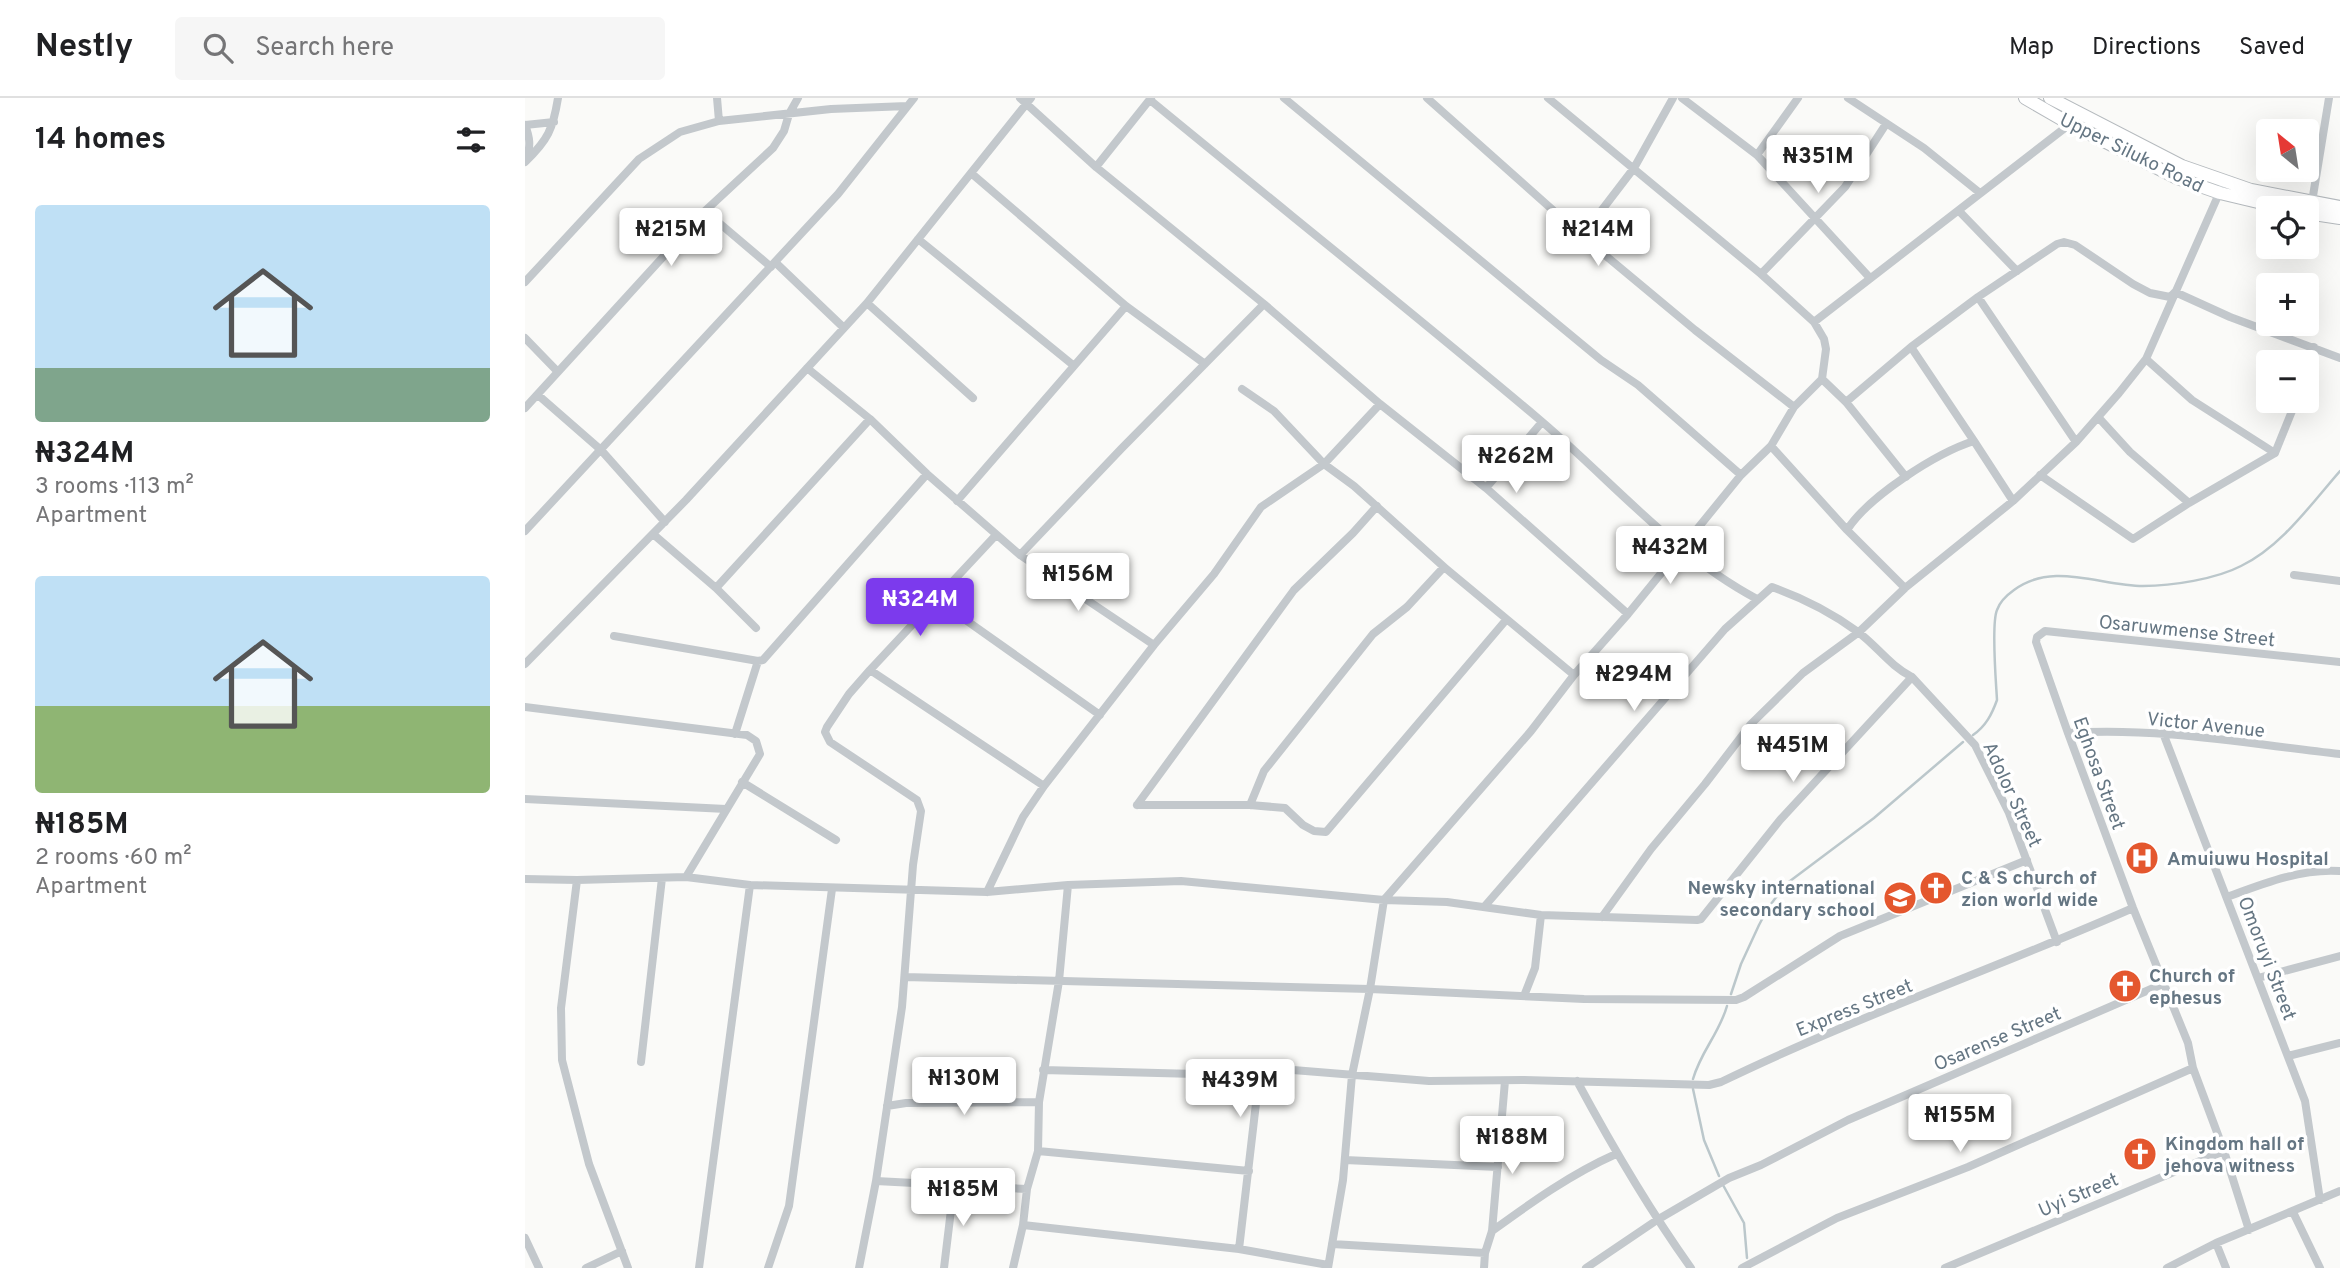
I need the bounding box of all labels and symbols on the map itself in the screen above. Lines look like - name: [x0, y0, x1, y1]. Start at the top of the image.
- street label: Upper Siluko Road: [2055, 108, 2207, 199]
- north arrow: [2256, 119, 2319, 182]
- pin: ₦351M: [1769, 136, 1867, 195]
- pin: ₦215M: [622, 208, 720, 268]
- pin: ₦214M: [1549, 208, 1647, 268]
- pin: ₦262M: [1467, 436, 1565, 495]
- pin: ₦432M: [1621, 526, 1719, 586]
- pin: ₦156M: [1029, 554, 1127, 613]
- pin: ₦324M: [871, 578, 969, 638]
- street label: Osaruwmense Street: [2098, 611, 2276, 653]
- pin: ₦294M: [1585, 654, 1683, 713]
- street label: Victor Avenue: [2146, 708, 2266, 744]
- street label: Eghosa Street: [2067, 714, 2130, 833]
- pin: ₦451M: [1744, 724, 1842, 784]
- street label: Adolor Street: [1976, 738, 2046, 851]
- hospital icon: Amuiuwu Hospital: [2123, 839, 2161, 877]
- place label: Amuiuwu Hospital: [2167, 848, 2329, 872]
- place label: C & S church of zion world wide: [1961, 867, 2098, 913]
- church icon: C & S church of zion world wide: [1917, 869, 1955, 907]
- place label: Newsky international secondary school: [1688, 877, 1875, 923]
- school or university icon: Newsky international secondary school: [1881, 879, 1919, 917]
- street label: Omoruyi Street: [2232, 893, 2301, 1024]
- place label: Church of ephesus: [2149, 965, 2235, 1011]
- church icon: Church of ephesus: [2106, 967, 2144, 1005]
- street label: Express Street: [1793, 975, 1917, 1043]
- street label: Osarense Street: [1930, 1002, 2065, 1077]
- pin: ₦130M: [915, 1058, 1013, 1117]
- pin: ₦439M: [1191, 1060, 1289, 1119]
- pin: ₦155M: [1911, 1094, 2009, 1154]
- pin: ₦188M: [1463, 1116, 1561, 1176]
- place label: Kingdom hall of jehova witness: [2163, 1133, 2304, 1179]
- church icon: Kingdom hall of jehova witness: [2121, 1135, 2159, 1173]
- pin: ₦185M: [914, 1168, 1012, 1228]
- street label: Uyi Street: [2035, 1168, 2122, 1223]

